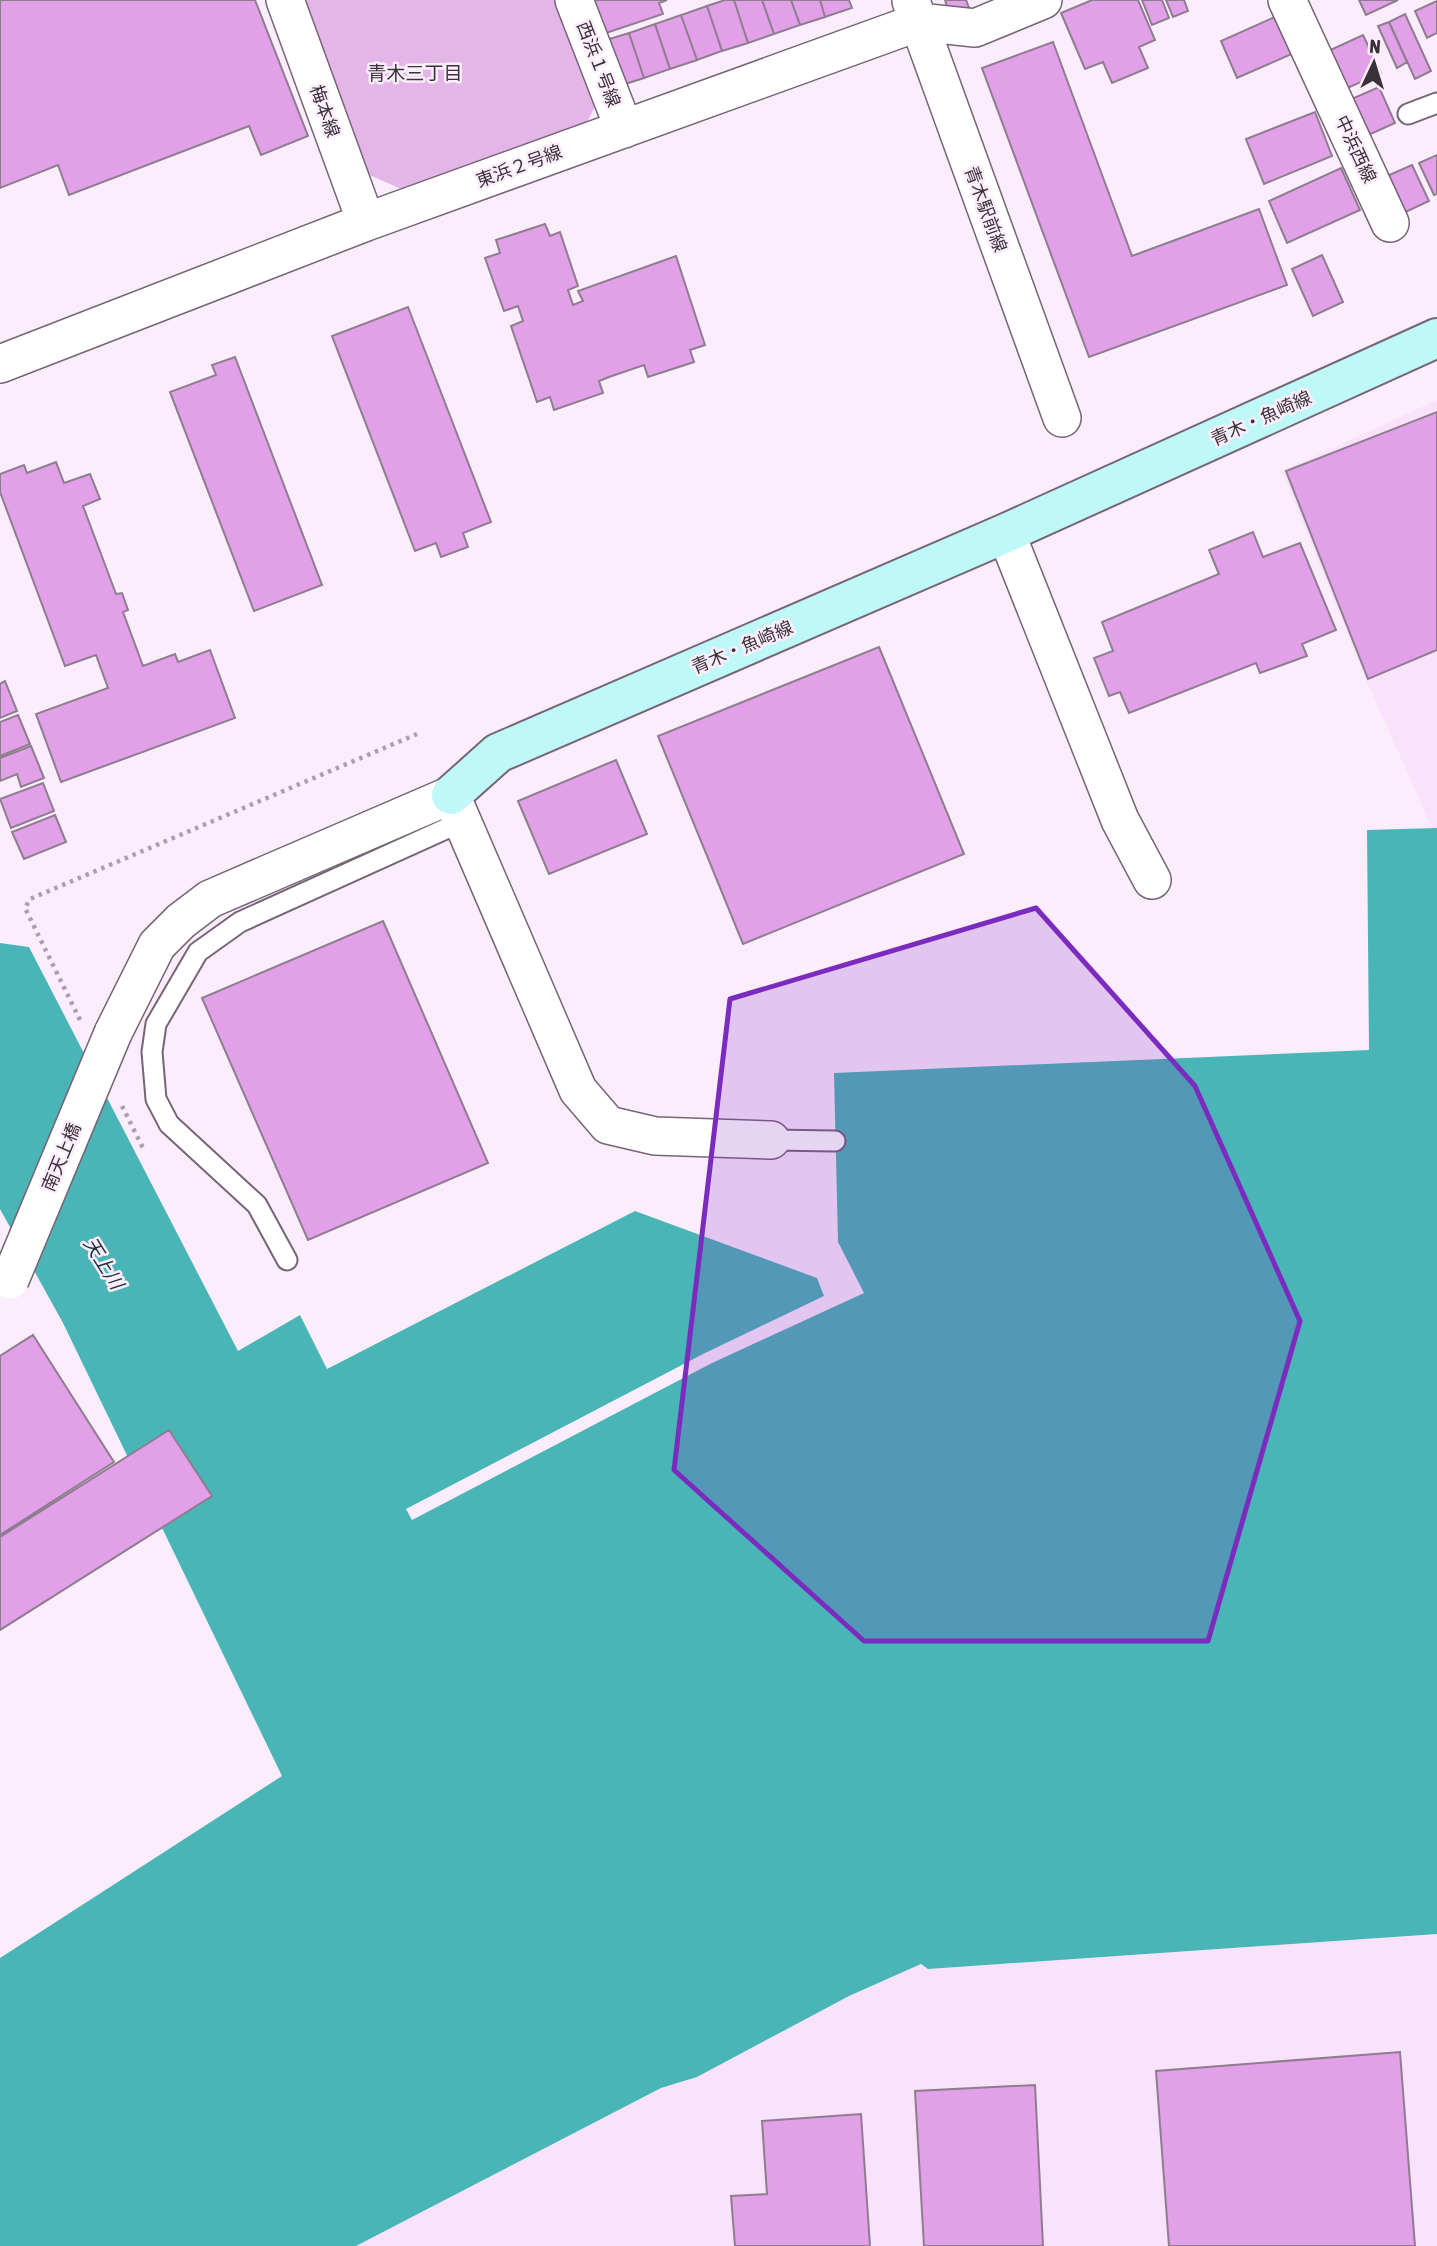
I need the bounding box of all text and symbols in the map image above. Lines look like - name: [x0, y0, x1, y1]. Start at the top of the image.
- street label: 西浜１号線: [573, 18, 625, 110]
- north arrow: [1339, 28, 1409, 98]
- text: N: [1369, 35, 1382, 57]
- district label: 青木三丁目: [367, 62, 463, 84]
- street label: 梅本線: [306, 82, 344, 140]
- street label: 中浜西線: [1331, 112, 1381, 186]
- street label: 東浜２号線: [473, 141, 565, 191]
- street label: 青木駅前線: [961, 163, 1011, 255]
- street label: 青木・魚崎線: [1207, 386, 1315, 450]
- street label: 青木・魚崎線: [688, 616, 796, 678]
- street label: 南天上橋: [37, 1120, 85, 1194]
- water label: 天上川: [80, 1233, 129, 1295]

